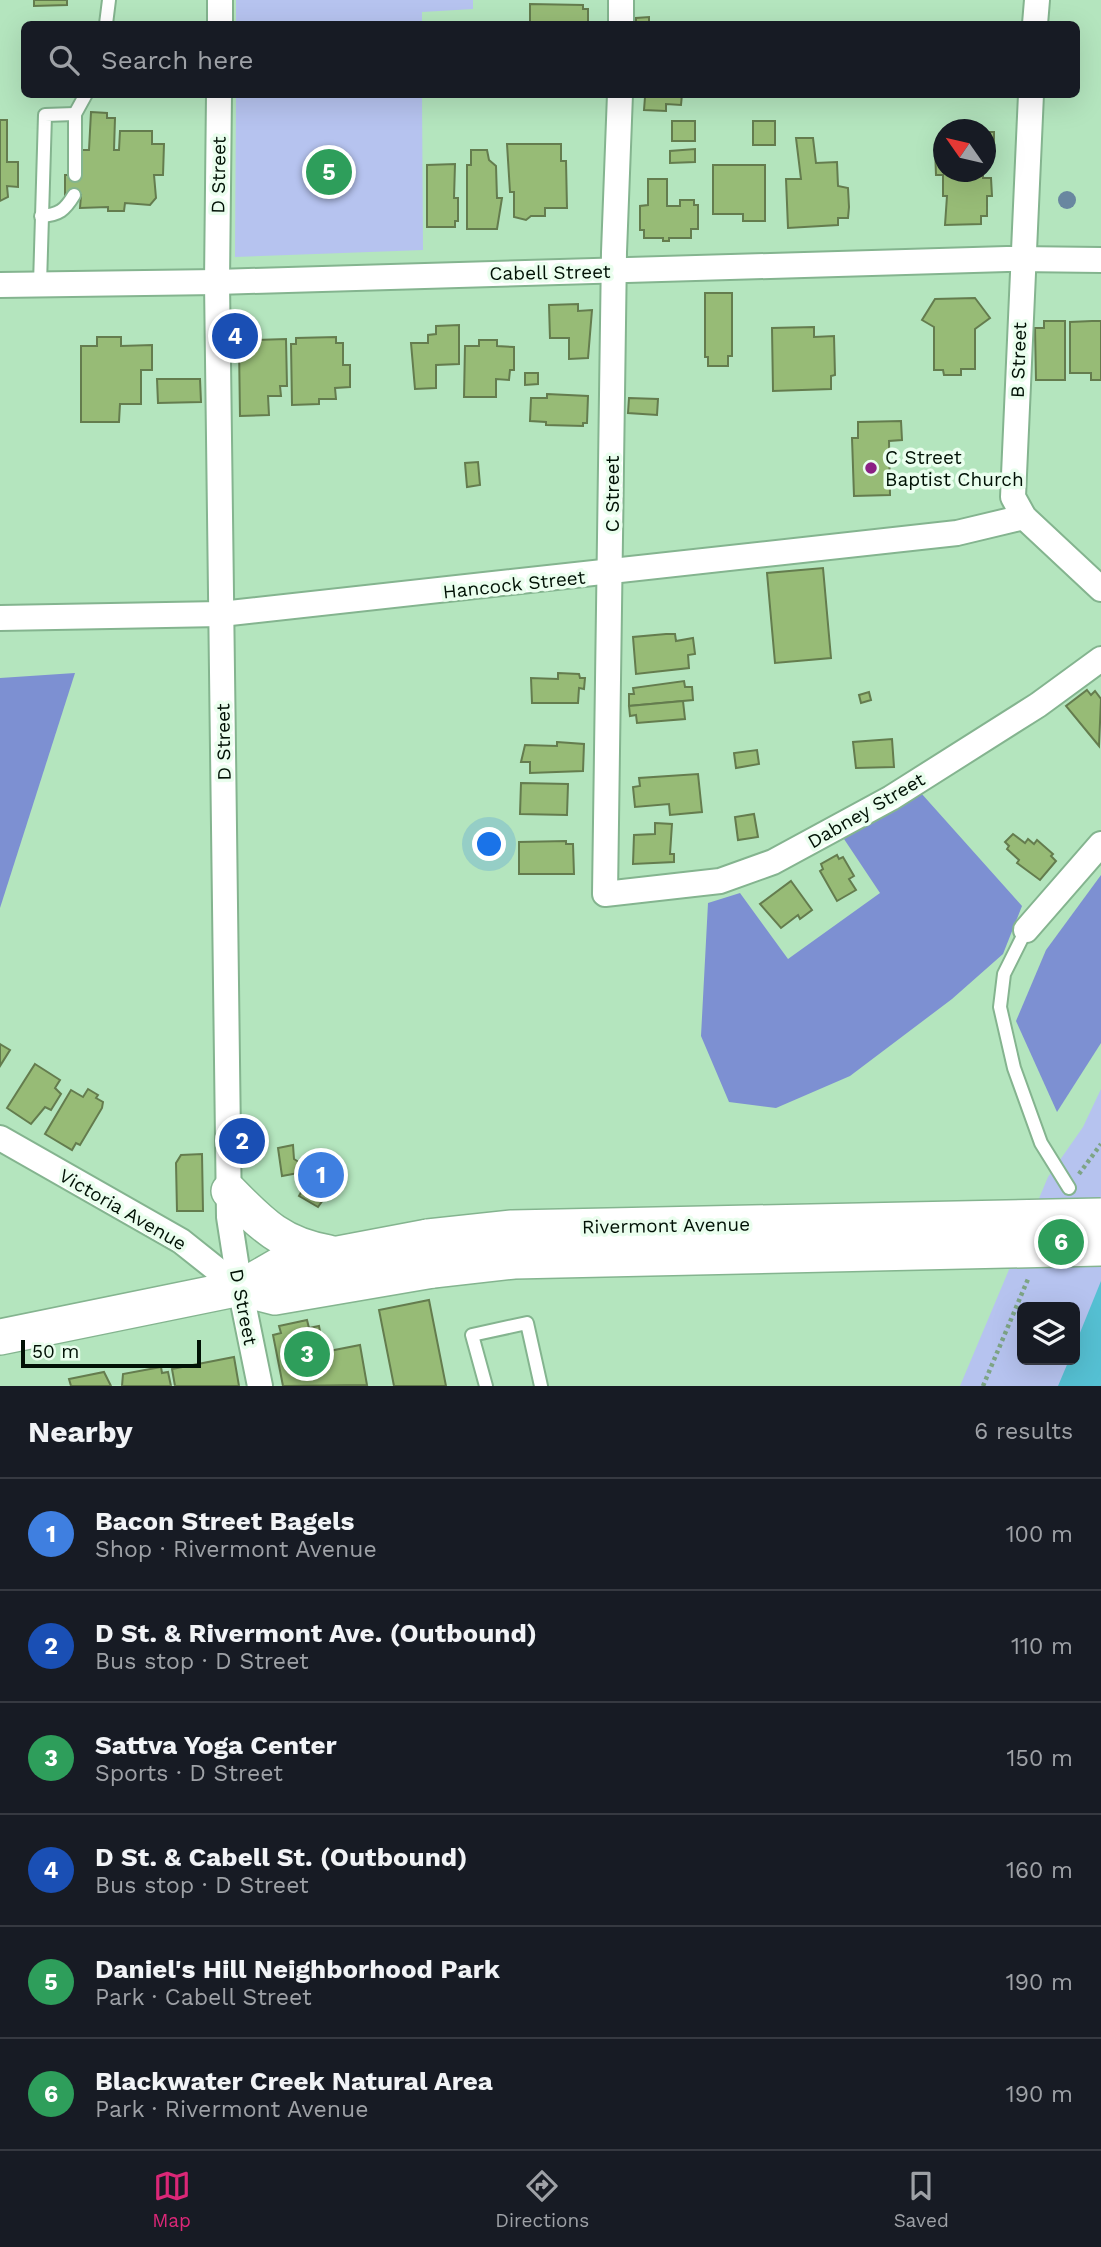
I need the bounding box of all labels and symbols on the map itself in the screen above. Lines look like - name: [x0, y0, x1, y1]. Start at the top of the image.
- north arrow: [933, 119, 996, 182]
- street label: D Street: [206, 136, 231, 214]
- pin: 5: [306, 146, 352, 198]
- street label: Cabell Street: [489, 260, 611, 285]
- pin: 4: [212, 310, 258, 362]
- street label: B Street: [1006, 322, 1031, 398]
- place label: C Street Baptist Church: [885, 446, 1024, 491]
- street label: C Street: [601, 456, 624, 532]
- marker: C Street Baptist Church: [863, 460, 879, 476]
- street label: Hancock Street: [442, 566, 586, 603]
- street label: D Street: [211, 703, 236, 781]
- street label: Dabney Street: [803, 768, 929, 853]
- your location: [472, 827, 506, 861]
- pin: 2: [219, 1115, 265, 1167]
- pin: 1: [298, 1149, 344, 1201]
- street label: Victoria Avenue: [55, 1164, 191, 1255]
- street label: Rivermont Avenue: [582, 1213, 750, 1238]
- pin: 6: [1038, 1216, 1084, 1268]
- street label: D Street: [225, 1267, 262, 1347]
- pin: 3: [284, 1328, 330, 1380]
- scale bar: [21, 1337, 201, 1369]

